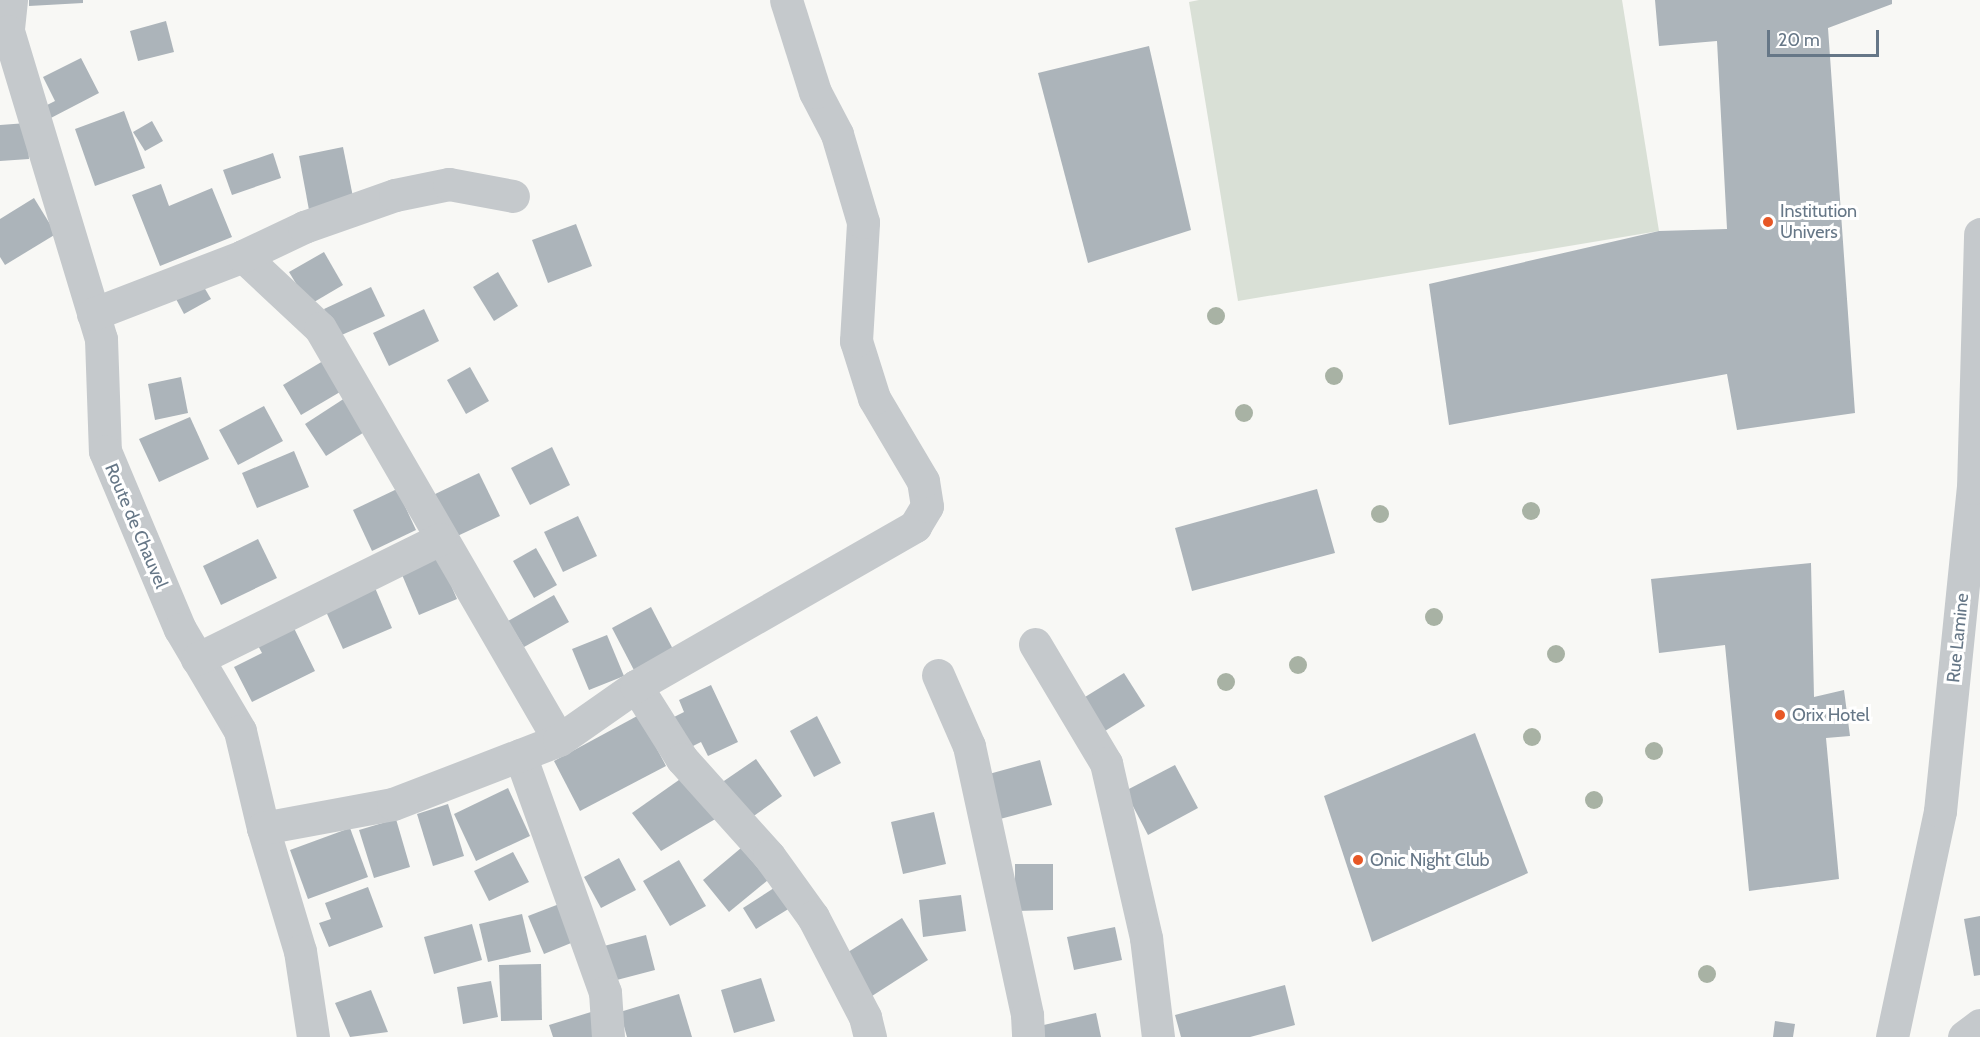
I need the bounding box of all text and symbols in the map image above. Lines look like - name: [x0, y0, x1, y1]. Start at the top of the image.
- scale bar: [1770, 18, 1882, 56]
- text: 20 m: [1778, 29, 1820, 51]
- place label: Institution Univers: [1780, 201, 1857, 244]
- marker: Institution Univers: [1761, 215, 1775, 229]
- street label: Route de Chauvel: [100, 460, 172, 592]
- street label: Rue Lamine: [1943, 592, 1973, 684]
- place label: Orix Hotel: [1792, 704, 1870, 726]
- marker: Orix Hotel: [1773, 708, 1787, 722]
- place label: Onic Night Club: [1370, 849, 1490, 871]
- marker: Onic Night Club: [1351, 853, 1365, 867]

